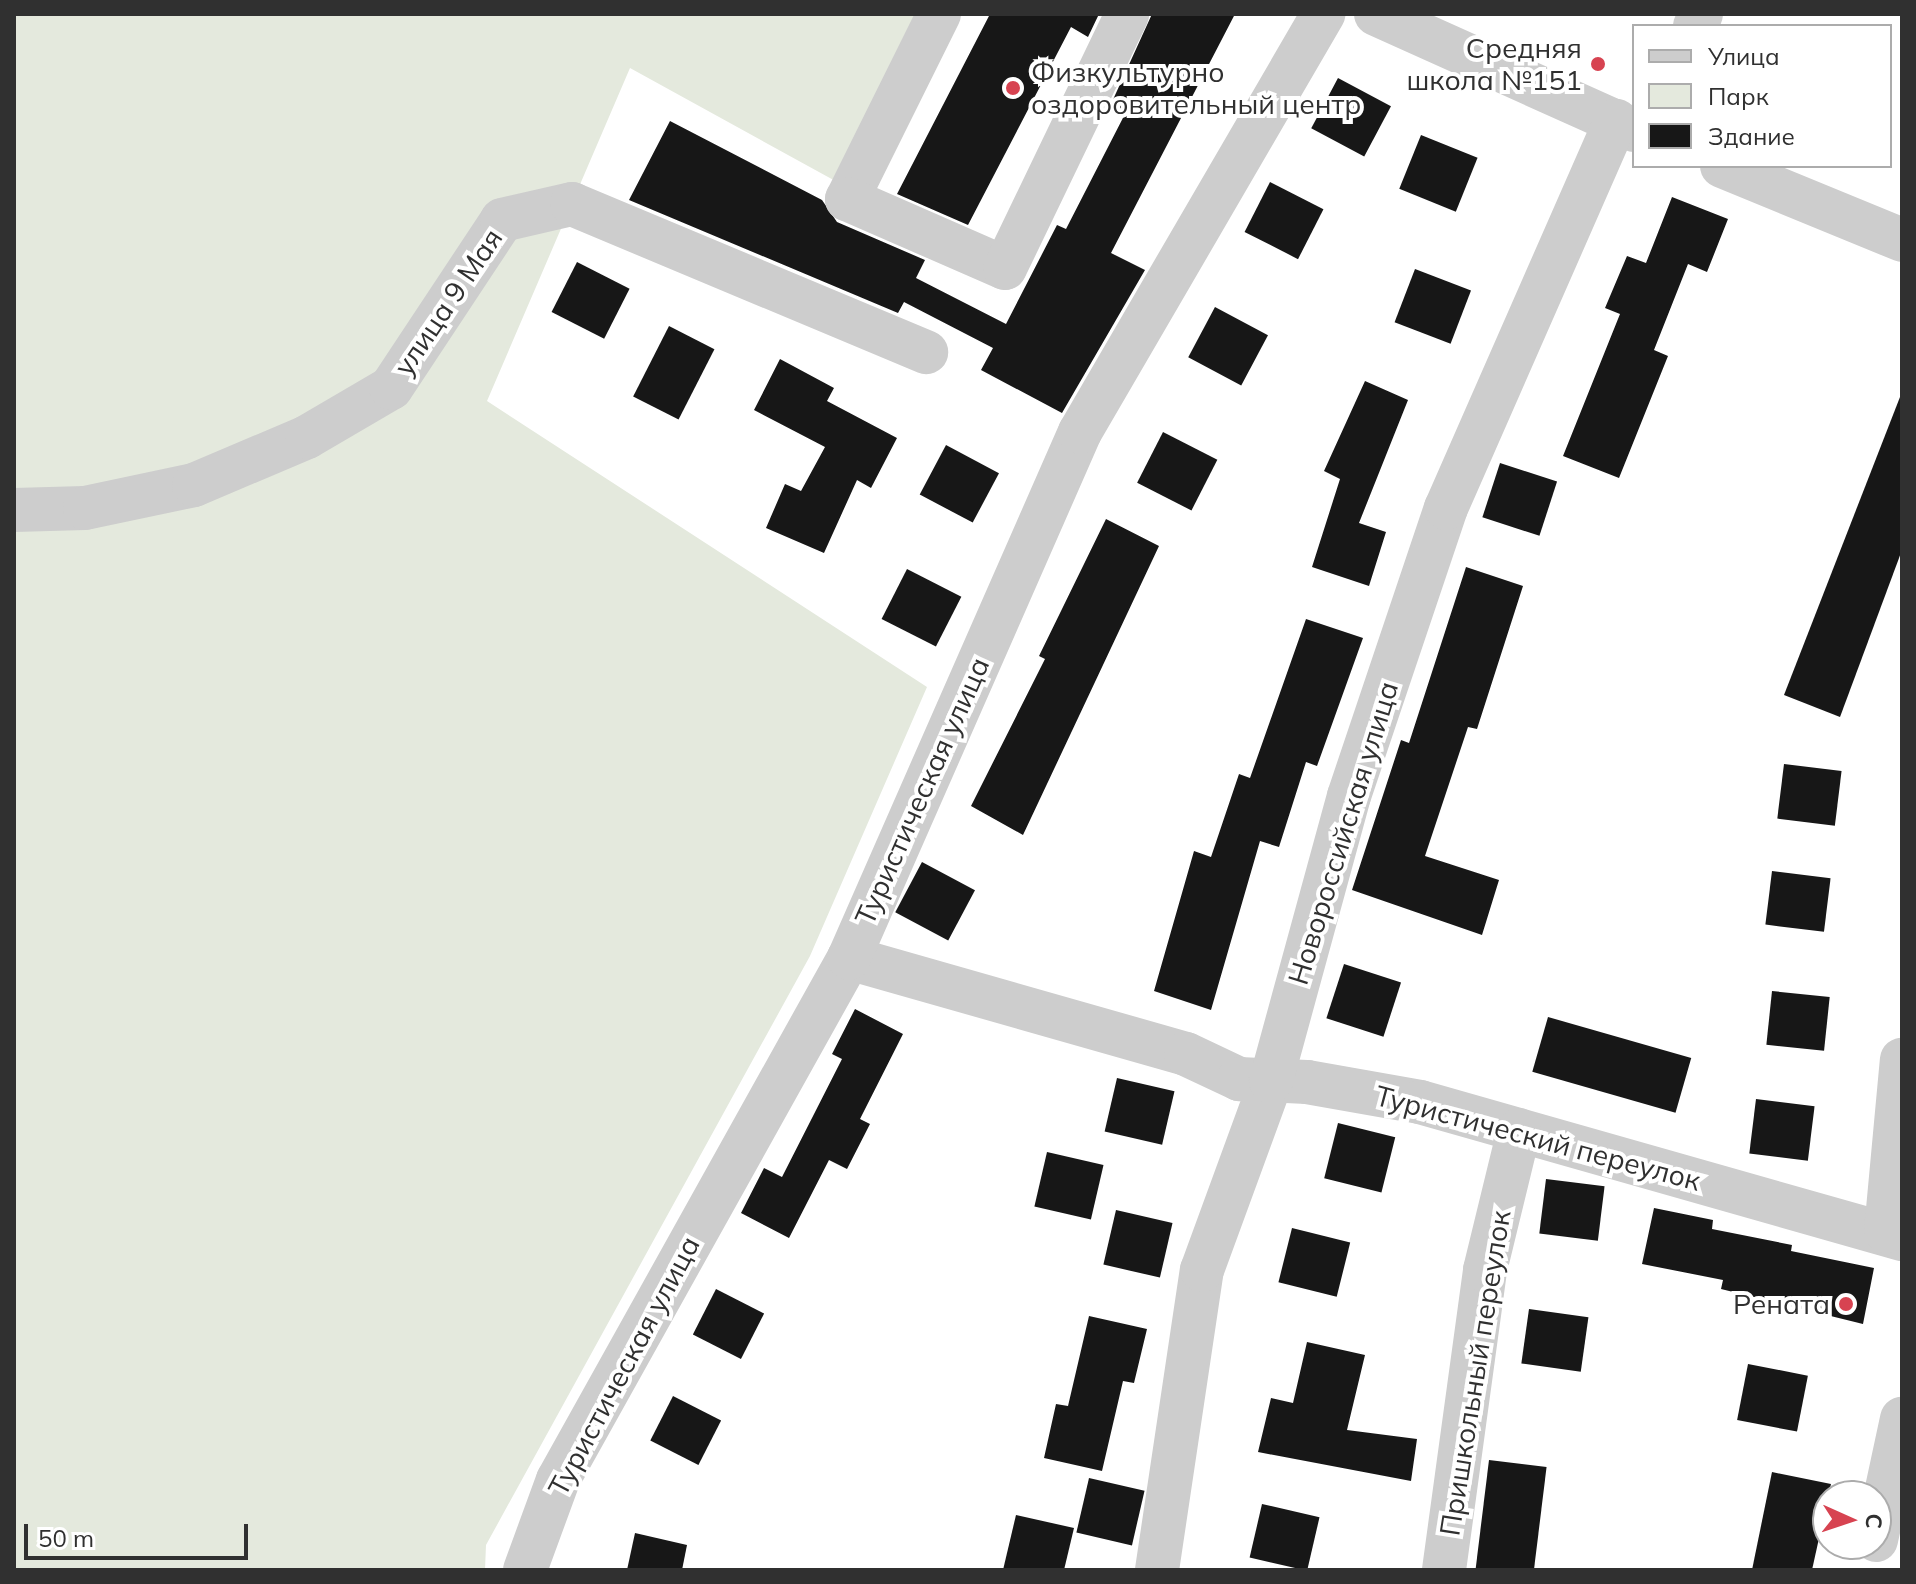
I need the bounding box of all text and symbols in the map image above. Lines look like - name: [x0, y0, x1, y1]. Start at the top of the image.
- legend: [1632, 24, 1892, 168]
- place label: Средняя школа №151: [1406, 31, 1582, 97]
- text: Улица: [1708, 41, 1780, 71]
- place label: Физкультурно оздоровительный центр: [1031, 55, 1361, 121]
- marker: Средняя школа №151: [1589, 55, 1607, 73]
- marker: Физкультурно оздоровительный центр: [1002, 77, 1024, 99]
- text: Парк: [1708, 81, 1769, 111]
- text: Здание: [1708, 121, 1795, 151]
- street label: улица 9 Мая: [387, 222, 509, 382]
- street label: Туристическая улица: [848, 652, 996, 930]
- street label: Новороссийская улица: [1281, 677, 1405, 989]
- street label: Туристический переулок: [1372, 1078, 1704, 1198]
- street label: Пришкольный переулок: [1433, 1208, 1517, 1538]
- street label: Туристическая улица: [541, 1230, 707, 1502]
- place label: Рената: [1733, 1287, 1830, 1321]
- marker: Рената: [1837, 1295, 1855, 1313]
- north arrow: [1812, 1480, 1892, 1560]
- scale bar: [28, 1508, 252, 1558]
- text: С: [1860, 1513, 1888, 1529]
- text: 50 m: [38, 1523, 94, 1553]

